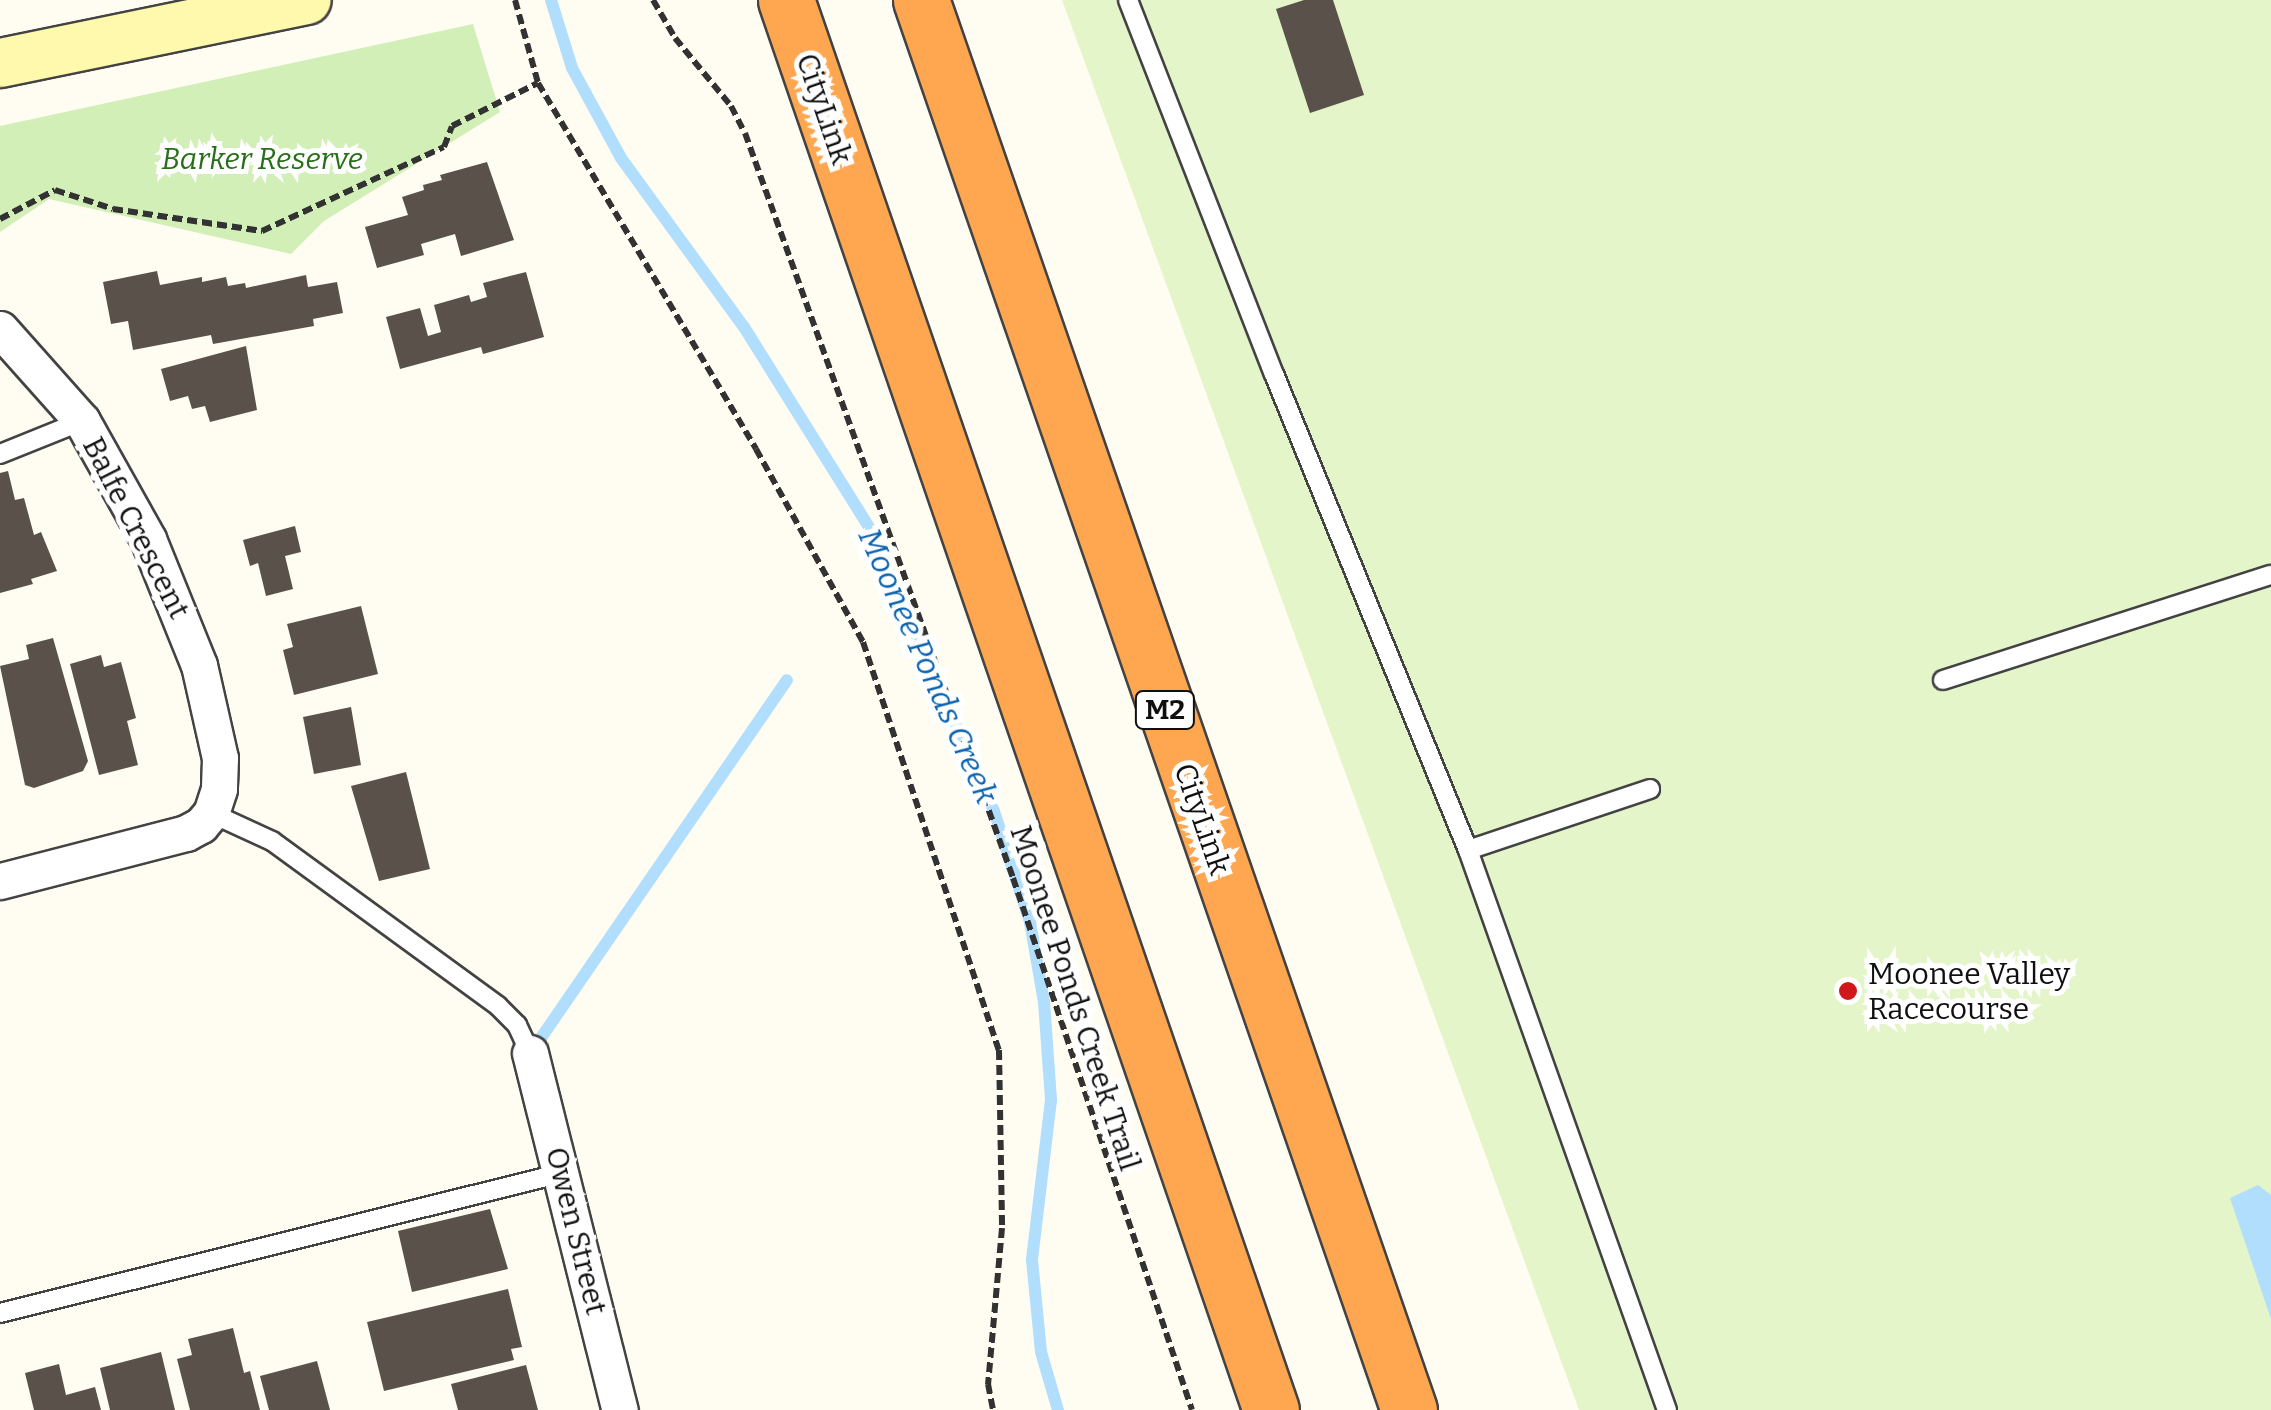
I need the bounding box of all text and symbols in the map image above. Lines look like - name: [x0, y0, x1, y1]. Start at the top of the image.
- street label: CityLink: [788, 49, 860, 169]
- park label: Barker Reserve: [161, 141, 363, 177]
- street label: Balfe Crescent: [75, 431, 197, 625]
- water label: Moonee Ponds Creek: [850, 522, 1006, 810]
- road number: M2: [1132, 687, 1198, 733]
- street label: CityLink: [1166, 759, 1238, 879]
- street label: Moonee Ponds Creek Trail: [1002, 821, 1148, 1175]
- place label: Moonee Valley Racecourse: [1868, 956, 2070, 1026]
- marker: Moonee Valley Racecourse: [1837, 980, 1859, 1002]
- street label: Owen Street: [538, 1144, 614, 1318]

